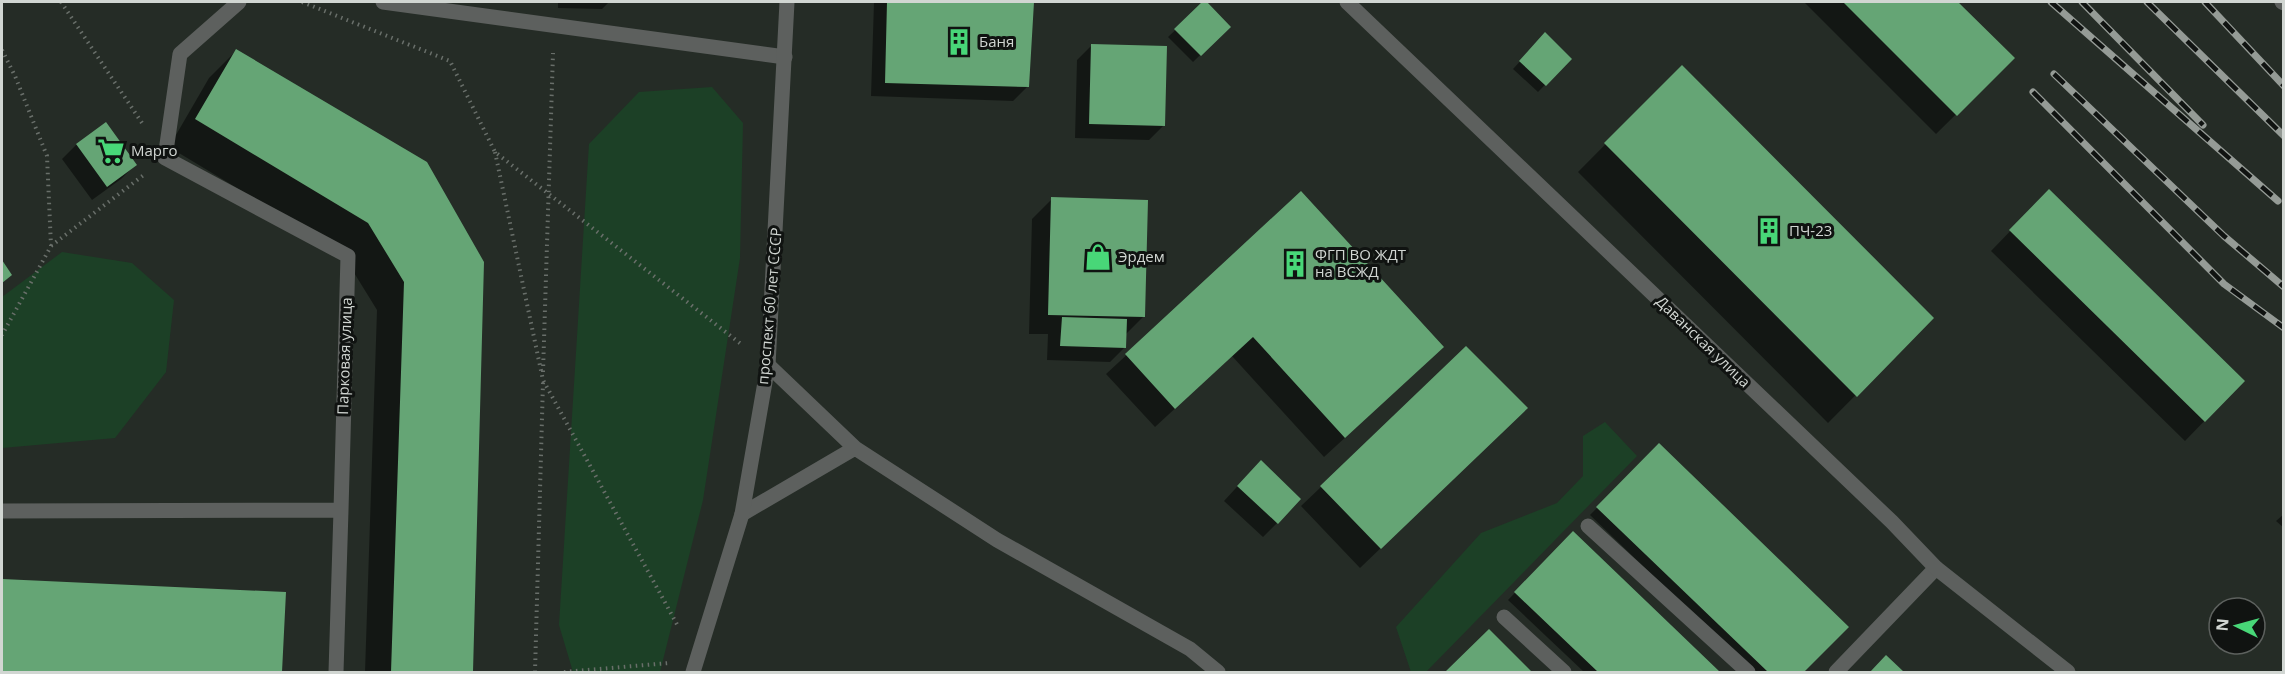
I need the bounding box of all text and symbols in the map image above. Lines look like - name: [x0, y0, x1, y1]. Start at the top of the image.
- building icon: Баня: [944, 27, 974, 57]
- place label: Баня: [979, 31, 1014, 51]
- supermarket icon: Марго: [96, 136, 126, 166]
- place label: Марго: [131, 140, 178, 160]
- building icon: ПЧ-23: [1754, 216, 1784, 246]
- place label: ПЧ-23: [1789, 220, 1832, 240]
- street label: проспект 60 лет СССР: [752, 227, 786, 385]
- shop icon: Эрдем: [1083, 242, 1113, 272]
- place label: ФГП ВО ЖДТ на ВСЖД: [1315, 244, 1407, 281]
- place label: Эрдем: [1118, 246, 1165, 266]
- building icon: ФГП ВО ЖДТ на ВСЖД: [1280, 249, 1310, 279]
- street label: Даванская улица: [1652, 291, 1755, 391]
- street label: Парковая улица: [332, 297, 356, 415]
- north arrow: [2207, 596, 2267, 656]
- text: N: [2211, 617, 2234, 632]

